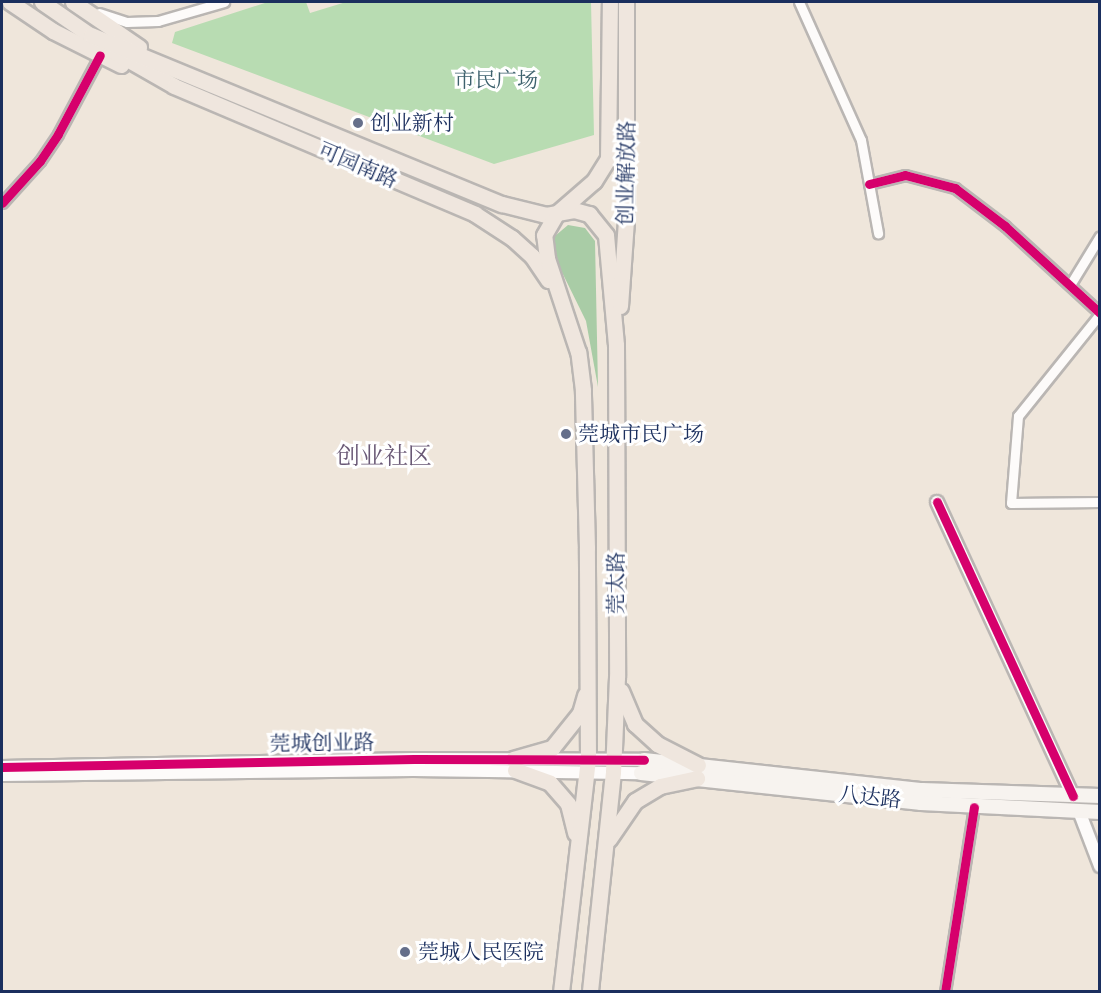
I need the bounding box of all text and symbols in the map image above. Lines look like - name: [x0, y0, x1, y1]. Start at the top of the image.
- park label: 市民广场: [454, 67, 538, 93]
- place label: 创业新村: [370, 110, 454, 136]
- marker: 创业新村: [351, 116, 365, 130]
- street label: 创业解放路: [612, 120, 640, 226]
- street label: 可园南路: [314, 137, 402, 193]
- place label: 莞城市民广场: [578, 421, 704, 447]
- marker: 莞城市民广场: [559, 427, 573, 441]
- district label: 创业社区: [336, 442, 432, 470]
- street label: 莞太路: [603, 552, 629, 614]
- street label: 莞城创业路: [269, 729, 375, 757]
- street label: 八达路: [837, 781, 903, 813]
- place label: 莞城人民医院: [418, 939, 544, 965]
- marker: 莞城人民医院: [396, 943, 414, 961]

